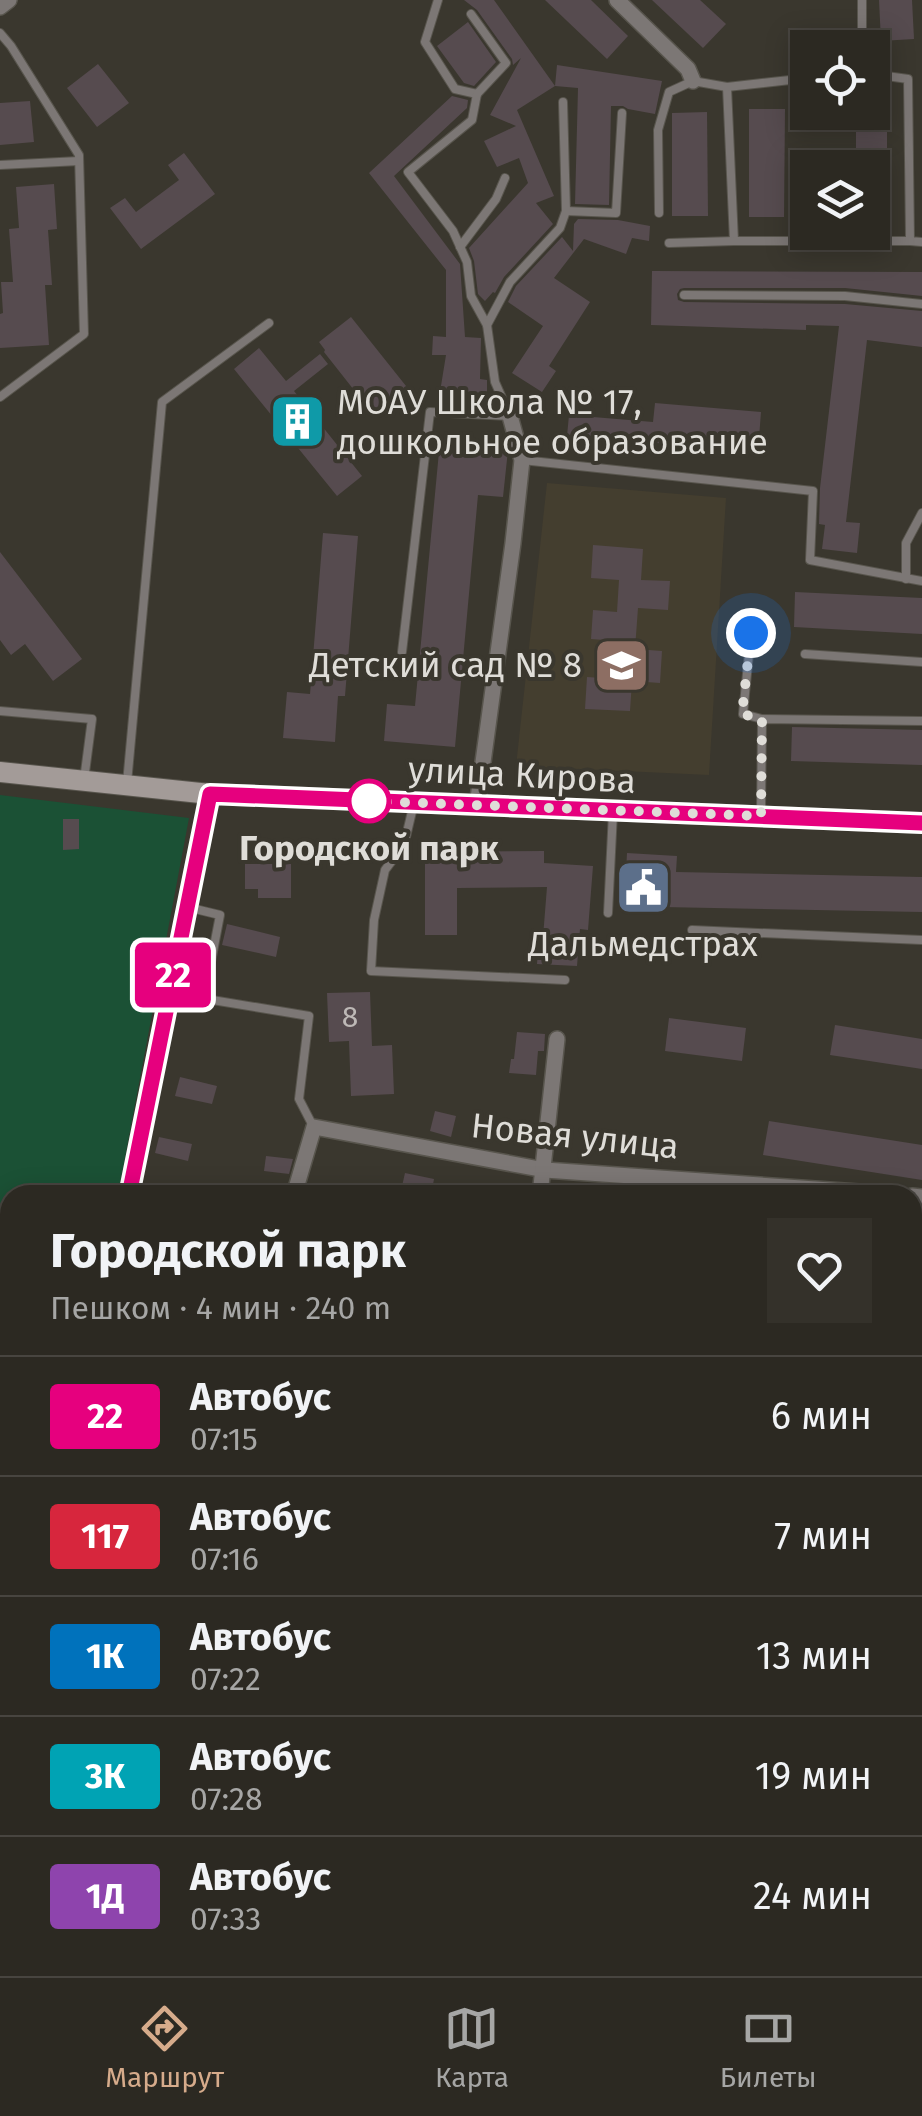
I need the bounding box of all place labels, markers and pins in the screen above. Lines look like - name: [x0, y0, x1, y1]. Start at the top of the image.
- place label: МОАУ Школа № 17, дошкольное образование: [337, 381, 768, 463]
- building icon: МОАУ Школа № 17, дошкольное образование: [268, 392, 328, 452]
- school or university icon: Детский сад № 8: [591, 635, 651, 695]
- place label: Детский сад № 8: [308, 644, 582, 686]
- marker: Городской парк: [348, 780, 390, 822]
- place label: Городской парк: [239, 827, 500, 869]
- public building icon: Дальмедстрах: [613, 858, 673, 918]
- place label: Дальмедстрах: [527, 923, 758, 965]

